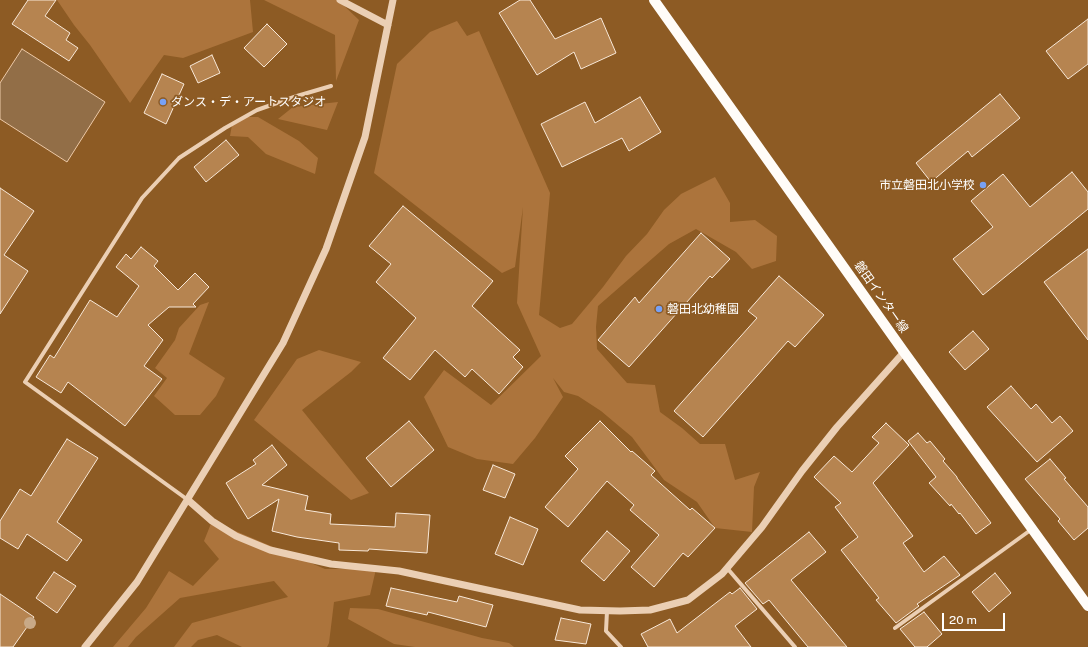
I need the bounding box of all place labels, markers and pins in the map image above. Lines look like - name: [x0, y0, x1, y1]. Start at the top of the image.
- place label: ダンス・デ・アートスタジオ: [171, 95, 326, 109]
- marker: ダンス・デ・アートスタジオ: [158, 97, 168, 107]
- place label: 市立磐田北小学校: [879, 178, 975, 192]
- marker: 市立磐田北小学校: [978, 180, 988, 190]
- place label: 磐田北幼稚園: [667, 302, 739, 316]
- marker: 磐田北幼稚園: [654, 304, 664, 314]

